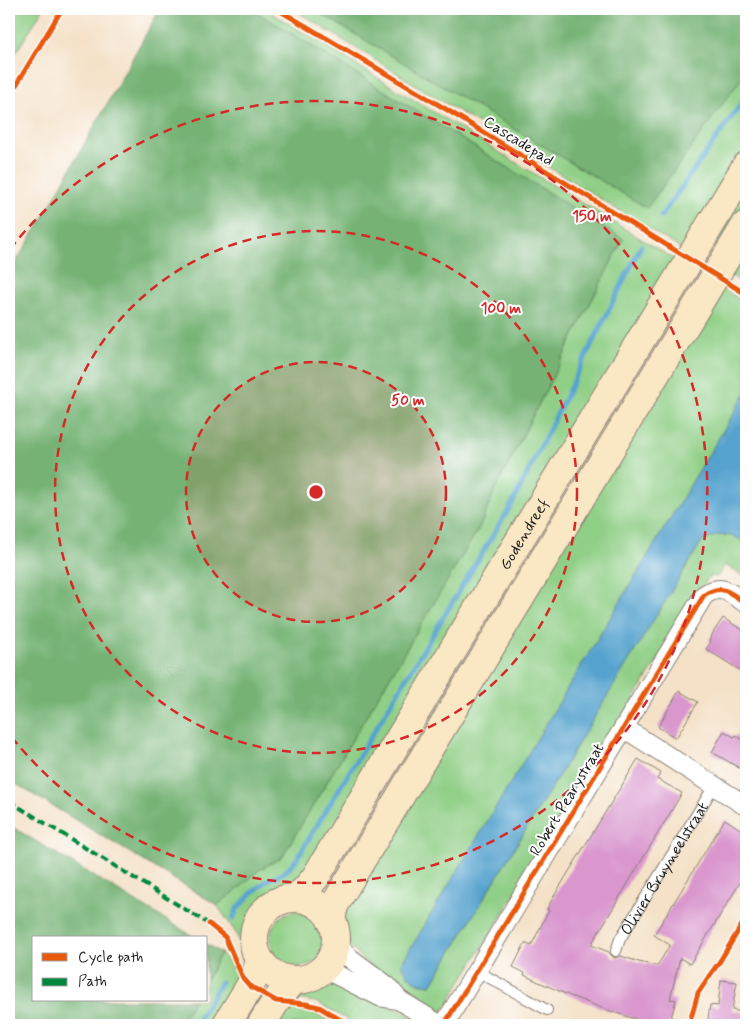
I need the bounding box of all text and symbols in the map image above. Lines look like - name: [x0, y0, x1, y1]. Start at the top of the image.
- street label: Cascadepad: [479, 111, 557, 171]
- text: 150 m: [572, 207, 612, 227]
- text: 100 m: [481, 299, 521, 319]
- text: 50 m: [391, 391, 425, 411]
- centre of rings: [307, 483, 325, 501]
- street label: Godendreef: [495, 495, 554, 574]
- street label: Robert Pearystraat: [525, 739, 609, 860]
- street label: Olivier Bruyneelstraat: [616, 798, 714, 939]
- legend: [32, 936, 208, 1002]
- text: Cycle path: [78, 948, 143, 968]
- text: Path: [78, 972, 107, 992]

